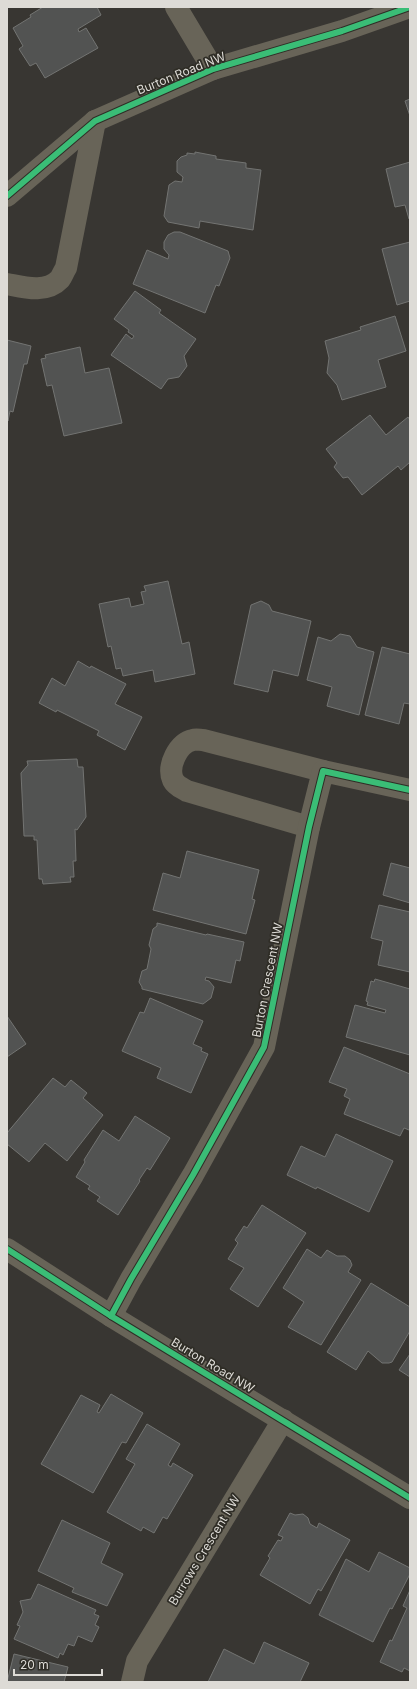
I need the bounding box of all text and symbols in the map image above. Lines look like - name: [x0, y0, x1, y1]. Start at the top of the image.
- street label: Burton Road NW: [134, 48, 228, 98]
- street label: Burton Crescent NW: [249, 921, 286, 1039]
- street label: Burton Road NW: [169, 1334, 257, 1396]
- street label: Burrows Crescent NW: [165, 1492, 243, 1608]
- scale bar: [14, 1651, 102, 1677]
- text: 20 m: [20, 1657, 49, 1672]

